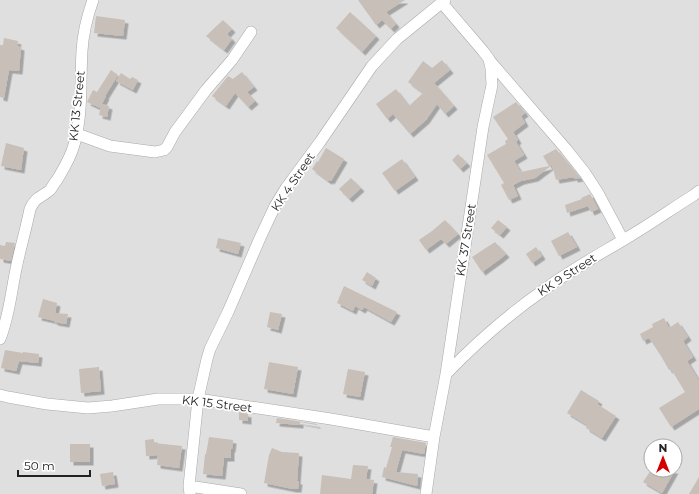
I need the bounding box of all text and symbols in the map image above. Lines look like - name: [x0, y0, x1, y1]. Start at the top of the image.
- street label: KK 13 Street: [65, 70, 88, 142]
- street label: KK 4 Street: [267, 149, 318, 214]
- street label: KK 37 Street: [452, 202, 479, 277]
- street label: KK 9 Street: [535, 250, 599, 299]
- street label: KK 15 Street: [181, 392, 253, 415]
- north arrow: [643, 438, 683, 478]
- text: N: [659, 441, 667, 455]
- scale bar: [18, 452, 90, 478]
- text: 50 m: [24, 458, 55, 473]

